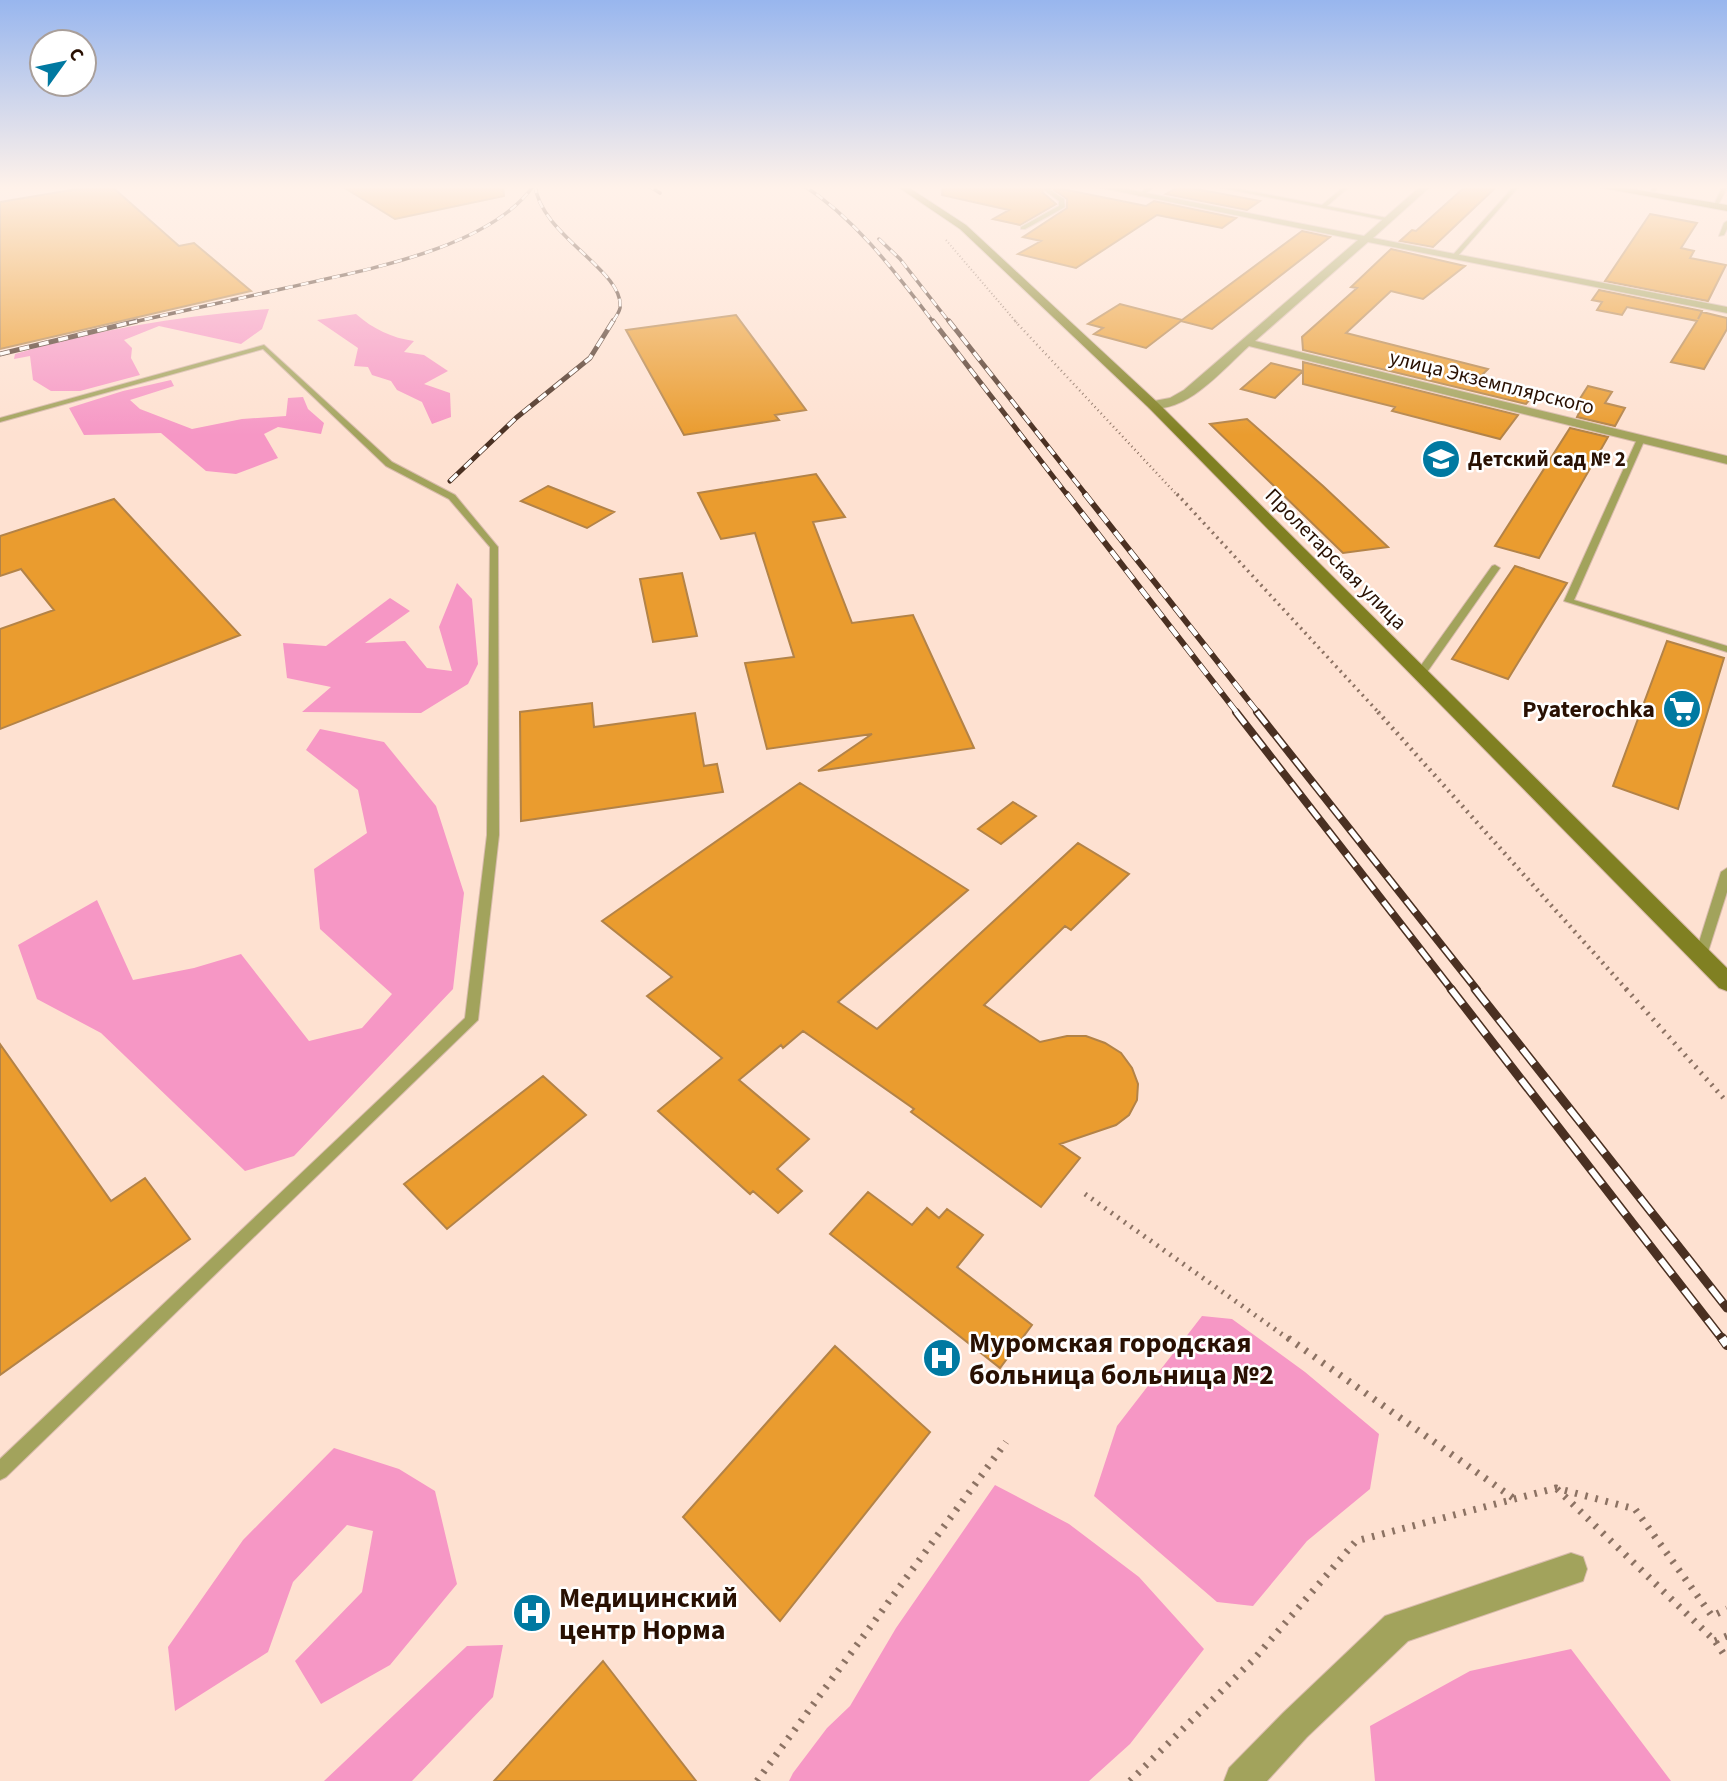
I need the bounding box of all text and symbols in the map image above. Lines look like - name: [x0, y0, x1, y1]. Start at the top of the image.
- north arrow: [28, 28, 98, 98]
- text: С: [62, 43, 90, 67]
- street label: улица Экземплярского: [1386, 342, 1598, 422]
- school or university icon: Детский сад № 2: [1420, 438, 1462, 480]
- place label: Детский сад № 2: [1468, 444, 1626, 474]
- street label: Пролетарская улица: [1258, 481, 1414, 637]
- supermarket icon: Pyaterochka: [1661, 688, 1703, 730]
- place label: Pyaterochka: [1522, 692, 1655, 727]
- place label: Муромская городская больница больница №2: [969, 1323, 1274, 1395]
- hospital icon: Муромская городская больница больница №2: [921, 1337, 963, 1379]
- place label: Медицинский центр Норма: [559, 1578, 738, 1650]
- hospital icon: Медицинский центр Норма: [511, 1592, 553, 1634]

